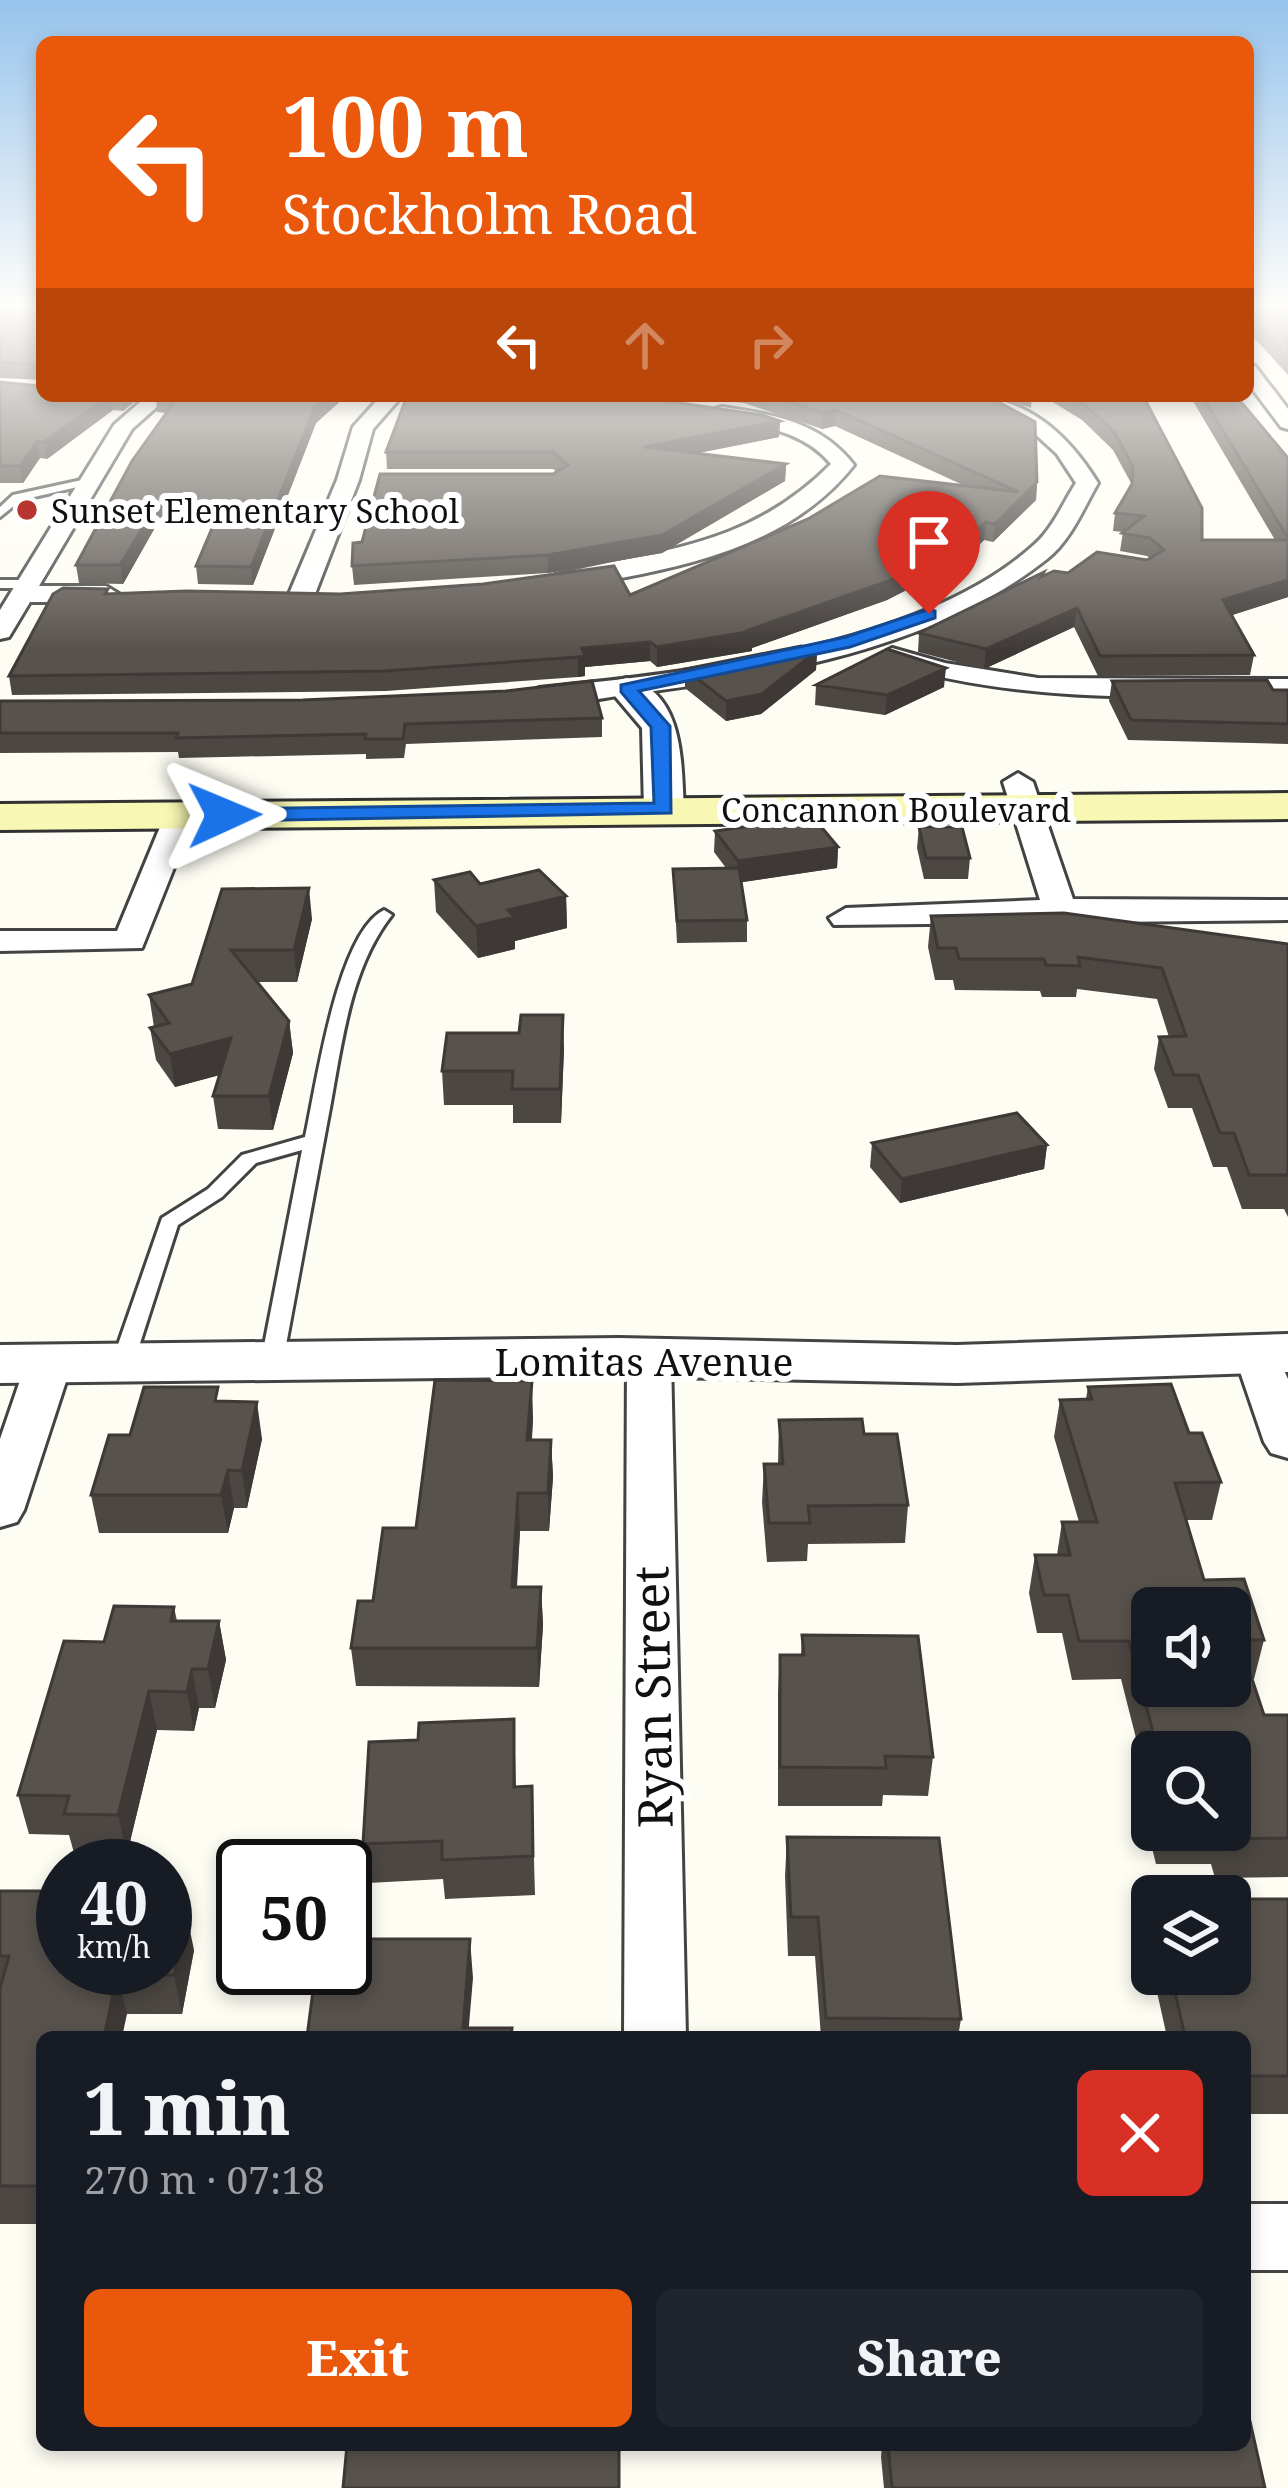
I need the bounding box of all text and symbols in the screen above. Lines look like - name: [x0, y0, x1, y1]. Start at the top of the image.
- text: 100 m: [282, 67, 529, 182]
- icon: left: [84, 84, 240, 240]
- text: Stockholm Road: [282, 176, 697, 250]
- icon: left: [486, 312, 552, 378]
- icon: ahead: [612, 312, 678, 378]
- icon: right: [738, 312, 804, 378]
- place label: Sunset Elementary School: [51, 488, 459, 533]
- pin: [878, 491, 980, 614]
- marker: Sunset Elementary School: [14, 497, 40, 523]
- icon: arrive: [896, 509, 962, 575]
- position arrow: [161, 752, 287, 878]
- street label: Concannon Boulevard: [721, 787, 1071, 832]
- street label: Lomitas Avenue: [495, 1334, 793, 1387]
- street label: Ryan Street: [617, 1565, 687, 1829]
- map controls: [1131, 1587, 1251, 1995]
- button: sound: [1131, 1587, 1251, 1707]
- button: search: [1131, 1731, 1251, 1851]
- speed limit sign: 50: [216, 1839, 372, 1995]
- text: 40: [80, 1861, 148, 1943]
- button: layers: [1131, 1875, 1251, 1995]
- text: km/h: [77, 1926, 151, 1967]
- text: 1 min: [84, 2058, 291, 2156]
- button: close: [1077, 2070, 1203, 2196]
- text: 270 m · 07:18: [84, 2152, 325, 2205]
- button: Exit: [84, 2289, 632, 2427]
- button: Share: [656, 2289, 1203, 2427]

